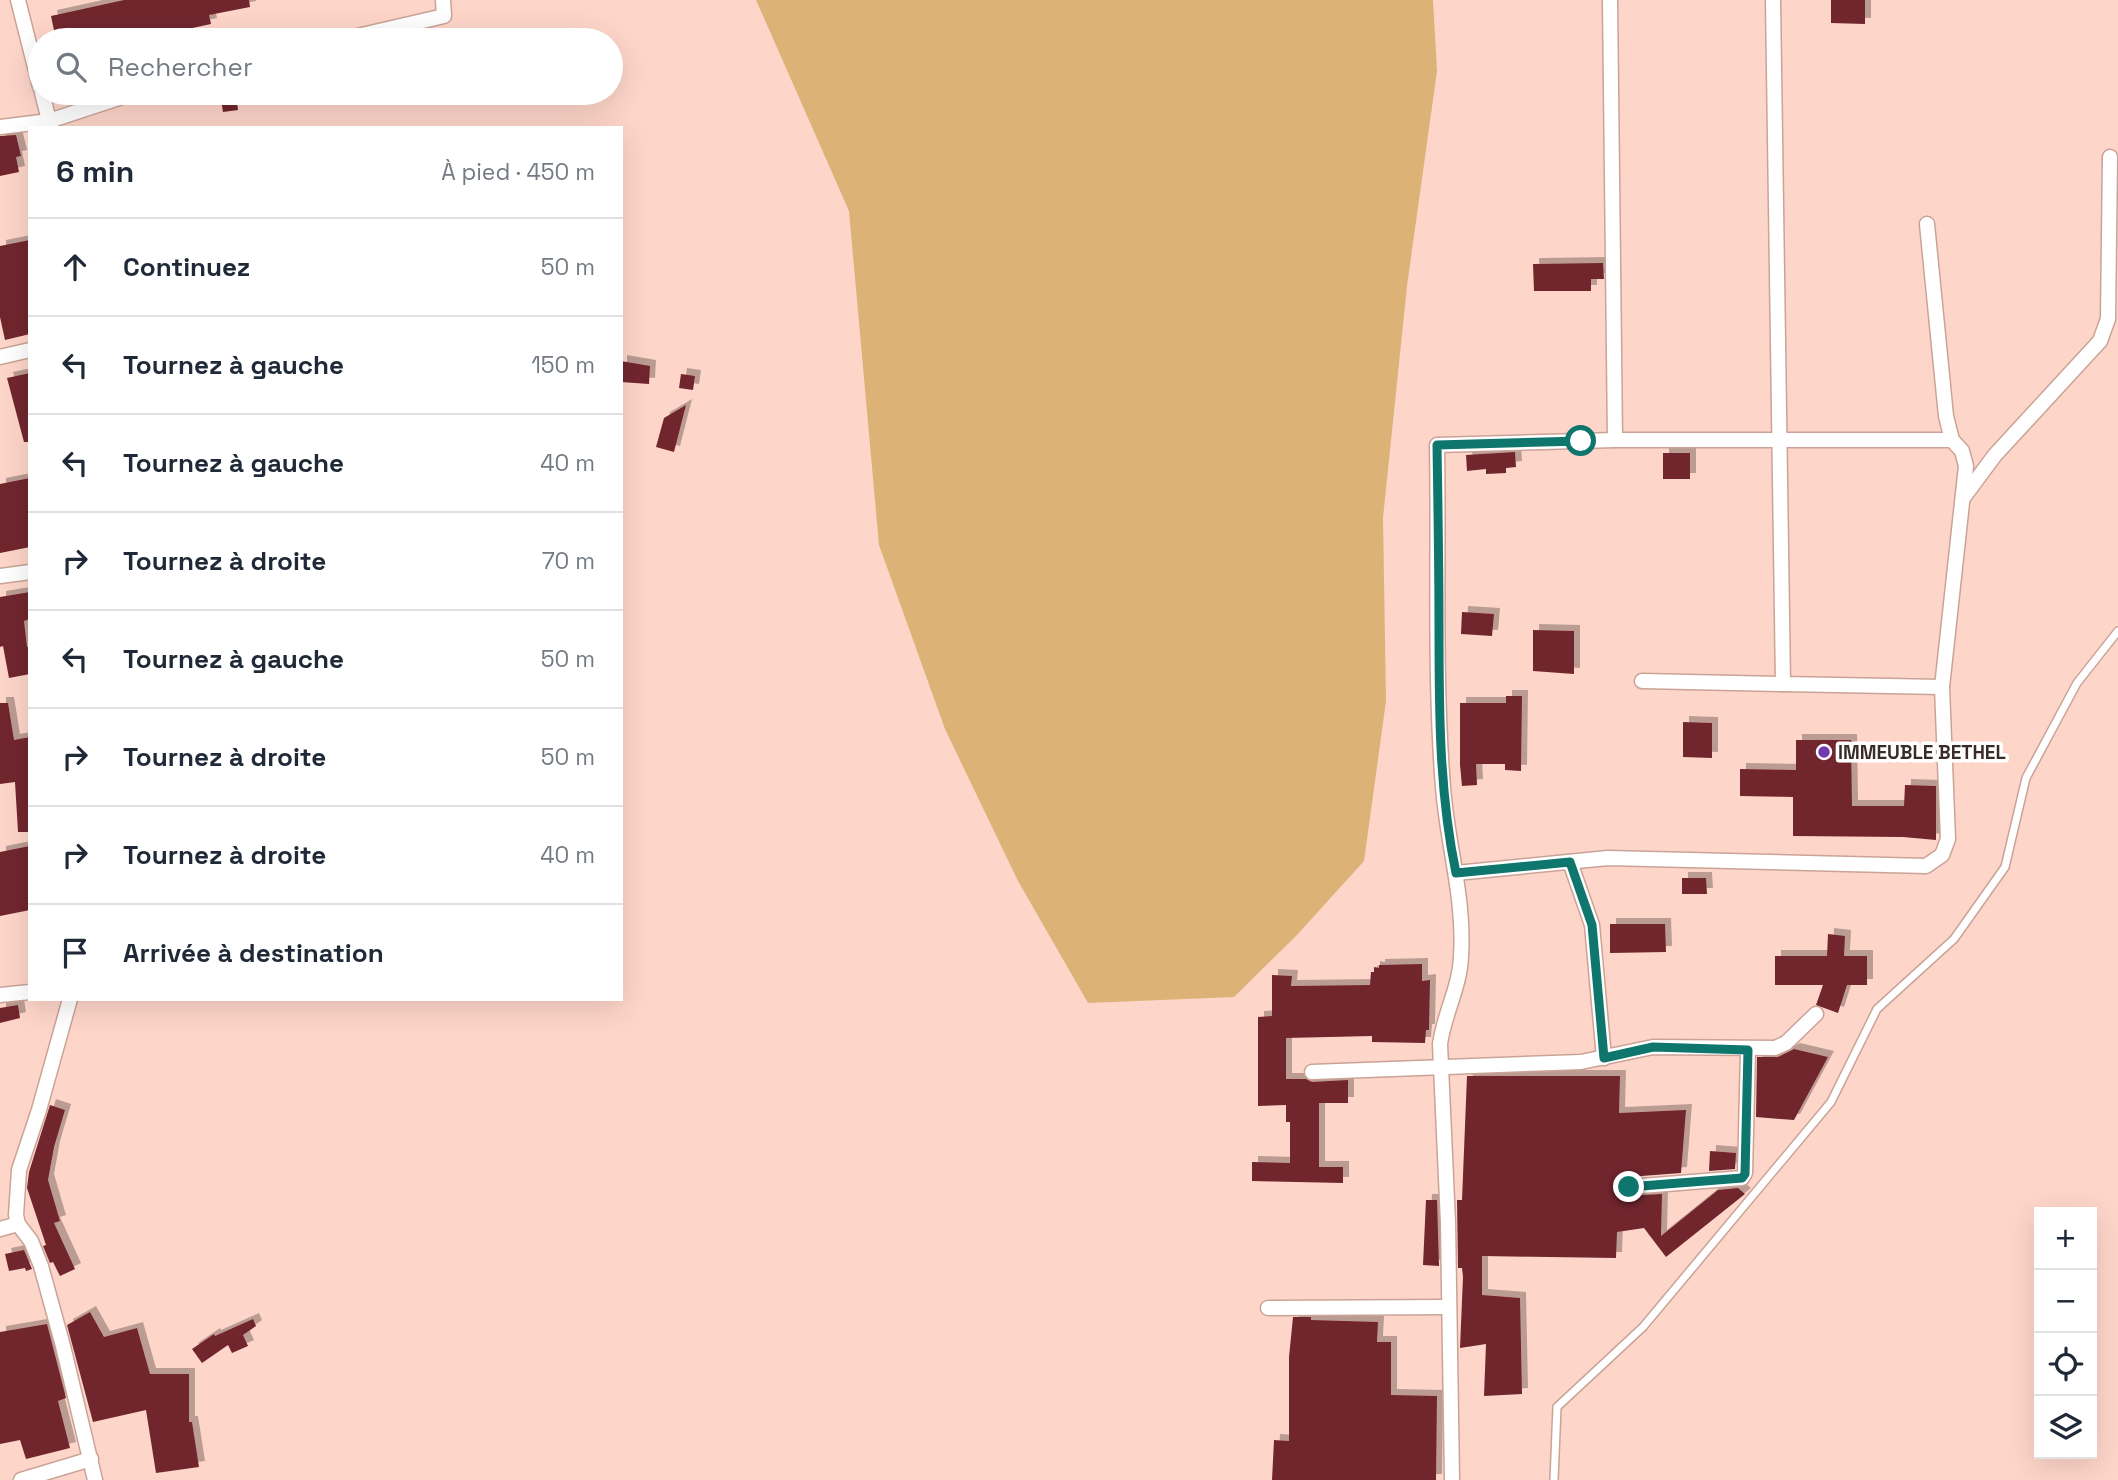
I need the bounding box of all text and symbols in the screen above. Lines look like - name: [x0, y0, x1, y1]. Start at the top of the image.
- search box: [28, 28, 623, 105]
- icon: search: [52, 48, 90, 86]
- text: Rechercher: [108, 50, 253, 84]
- text: 6 min: [56, 152, 134, 191]
- text: À pied · 450 m: [441, 157, 595, 187]
- icon: ahead: [56, 248, 94, 286]
- text: Continuez: [123, 250, 250, 284]
- text: 50 m: [541, 252, 595, 282]
- icon: left: [56, 346, 94, 384]
- text: Tournez à gauche: [123, 348, 344, 382]
- text: 150 m: [531, 350, 595, 380]
- route start: [1565, 425, 1596, 456]
- icon: left: [56, 444, 94, 482]
- text: Tournez à gauche: [123, 446, 344, 480]
- text: 40 m: [540, 448, 595, 478]
- icon: right: [56, 542, 94, 580]
- text: Tournez à droite: [123, 544, 326, 578]
- text: 70 m: [542, 546, 595, 576]
- icon: left: [56, 640, 94, 678]
- text: Tournez à gauche: [123, 642, 344, 676]
- text: 50 m: [541, 644, 595, 674]
- icon: right: [56, 738, 94, 776]
- text: Tournez à droite: [123, 740, 326, 774]
- place label: IMMEUBLE BETHEL: [1838, 740, 2006, 765]
- text: 50 m: [541, 742, 595, 772]
- marker: IMMEUBLE BETHEL: [1816, 744, 1832, 760]
- icon: right: [56, 836, 94, 874]
- text: Tournez à droite: [123, 838, 326, 872]
- text: 40 m: [540, 840, 595, 870]
- icon: arrive: [56, 934, 94, 972]
- text: Arrivée à destination: [123, 936, 384, 970]
- route end: [1613, 1171, 1644, 1202]
- map controls: [2034, 1207, 2097, 1459]
- button: +: [2034, 1207, 2097, 1270]
- button: −: [2034, 1270, 2097, 1333]
- button: locate: [2034, 1333, 2097, 1396]
- button: layers: [2034, 1396, 2097, 1459]

